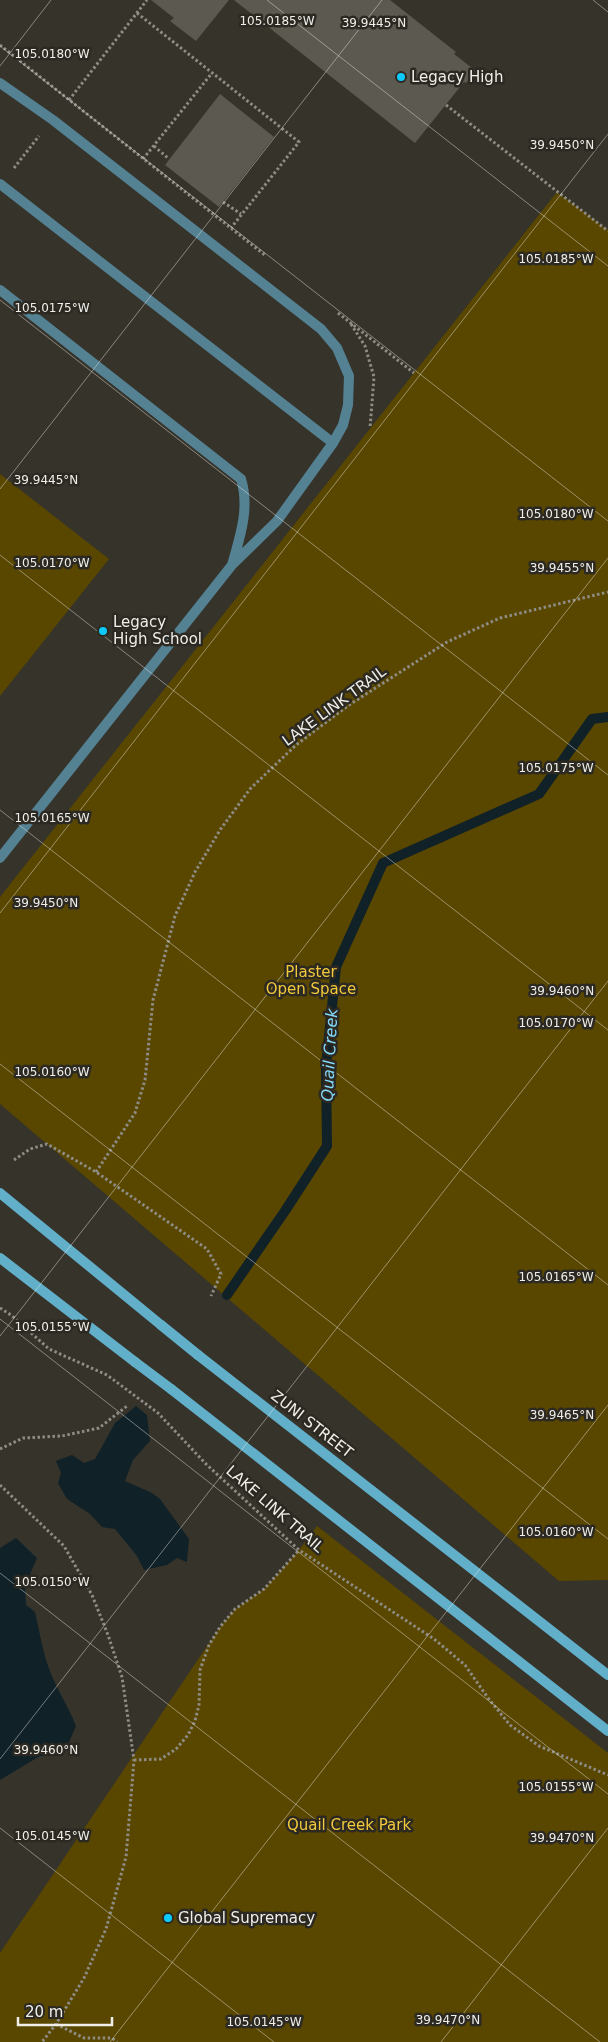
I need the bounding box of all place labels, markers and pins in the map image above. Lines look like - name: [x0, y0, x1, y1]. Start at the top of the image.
- place label: Legacy High: [411, 68, 503, 86]
- marker: Legacy High: [395, 71, 407, 83]
- place label: Legacy High School: [113, 613, 202, 648]
- marker: Legacy High School: [97, 625, 109, 637]
- place label: Global Supremacy: [178, 1909, 315, 1927]
- marker: Global Supremacy: [162, 1912, 174, 1924]

